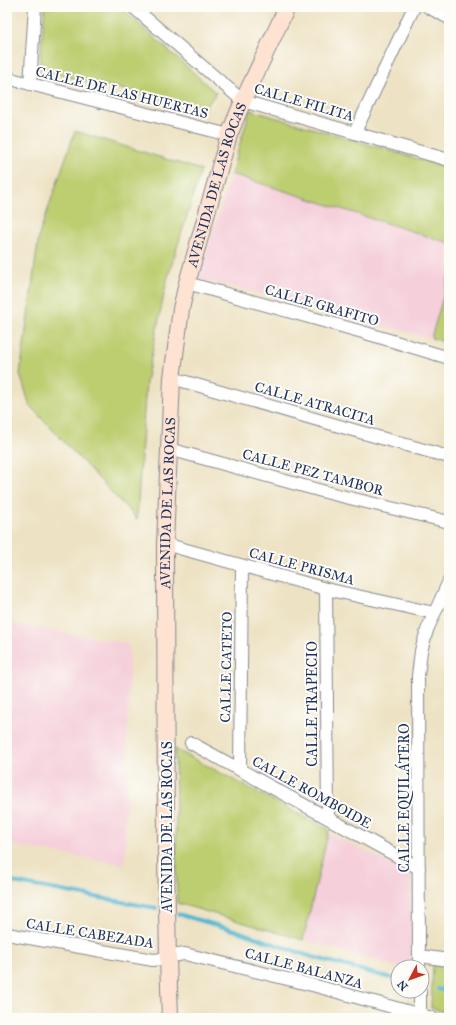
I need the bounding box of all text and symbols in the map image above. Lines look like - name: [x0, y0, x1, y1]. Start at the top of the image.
- street label: CALLE DE LAS HUERTAS: [34, 63, 210, 122]
- street label: CALLE FILITA: [252, 80, 356, 125]
- street label: AVENIDA DE LAS ROCAS: [184, 100, 250, 270]
- street label: CALLE GRAFITO: [263, 281, 381, 330]
- street label: CALLE ATRACITA: [253, 378, 378, 429]
- street label: AVENIDA DE LAS ROCAS: [157, 417, 179, 590]
- street label: CALLE PEZ TAMBOR: [240, 445, 386, 500]
- street label: CALLE PRISMA: [247, 544, 357, 589]
- street label: CALLE CATETO: [217, 611, 236, 723]
- street label: CALLE TRAPECIO: [304, 641, 321, 767]
- street label: CALLE EQUILÁTERO: [394, 723, 413, 873]
- street label: AVENIDA DE LAS ROCAS: [159, 741, 176, 914]
- street label: CALLE ROMBOIDE: [249, 753, 374, 832]
- street label: CALLE CABEZADA: [25, 915, 156, 952]
- street label: CALLE BALANZA: [243, 945, 365, 993]
- north arrow: [390, 959, 430, 999]
- text: N: [394, 977, 411, 993]

